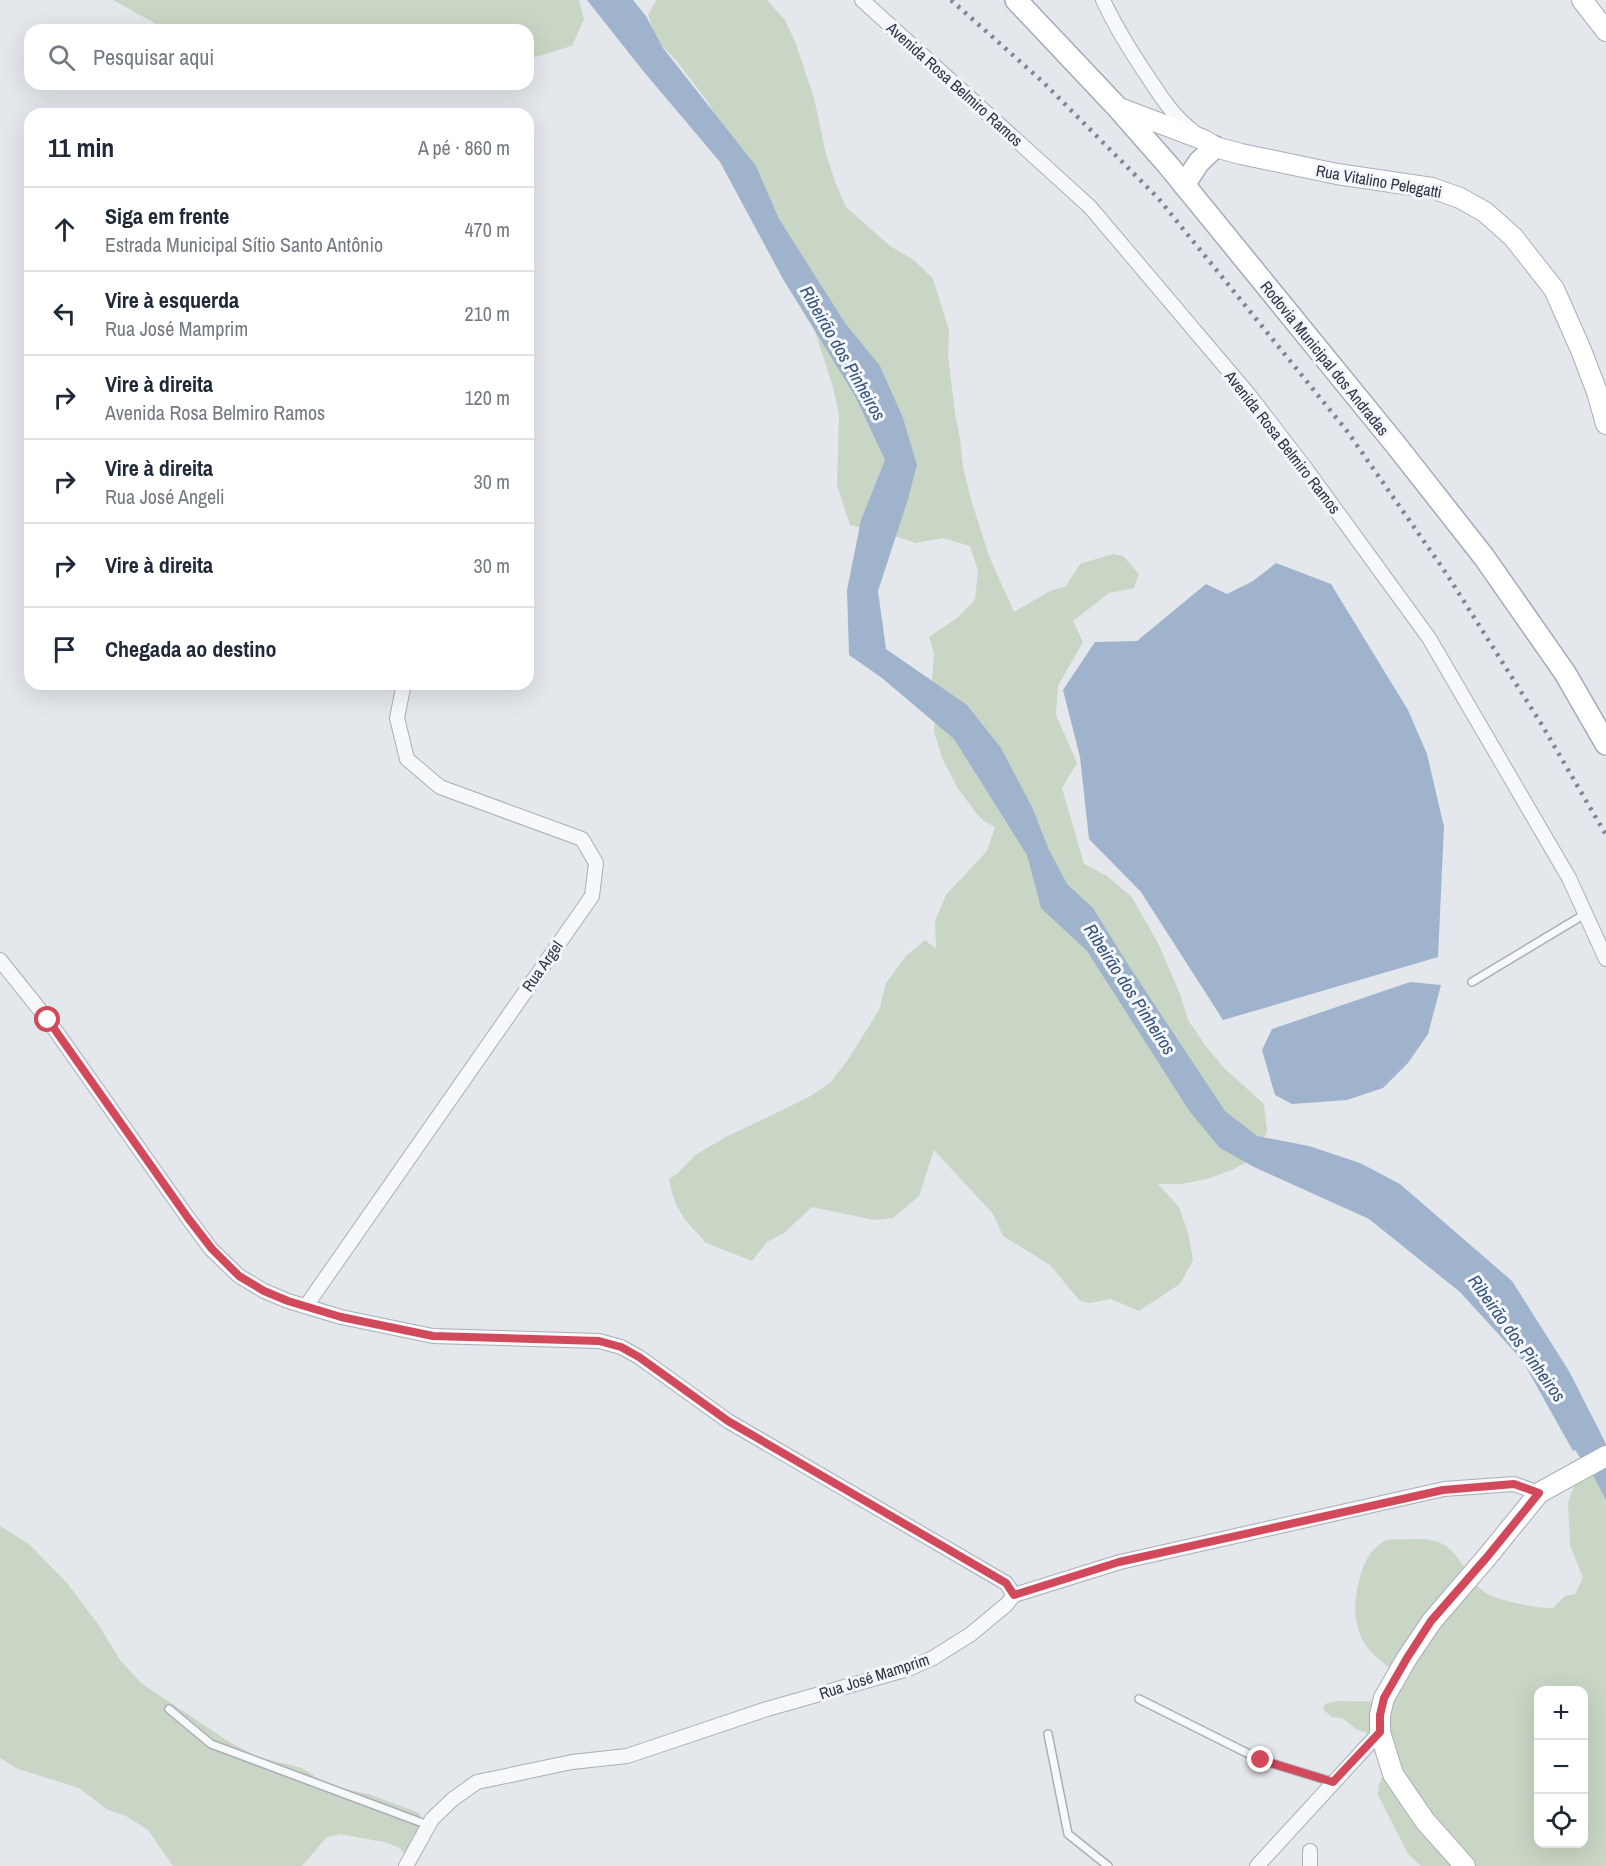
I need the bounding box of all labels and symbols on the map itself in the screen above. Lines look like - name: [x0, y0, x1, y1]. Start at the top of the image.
- street label: Avenida Rosa Belmiro Ramos: [881, 16, 1028, 151]
- street label: Rua Vitalino Pelegatti: [1314, 159, 1444, 203]
- street label: Rodovia Municipal dos Andradas: [1256, 276, 1394, 440]
- water label: Ribeirão dos Pinheiros: [794, 281, 892, 425]
- street label: Avenida Rosa Belmiro Ramos: [1219, 365, 1346, 518]
- water label: Ribeirão dos Pinheiros: [1078, 919, 1182, 1059]
- street label: Rua Argel: [516, 936, 568, 996]
- route start: [34, 1006, 60, 1032]
- water label: Ribeirão dos Pinheiros: [1462, 1269, 1572, 1407]
- street label: Rua José Mamprim: [816, 1648, 932, 1704]
- route end: [1247, 1746, 1273, 1772]

